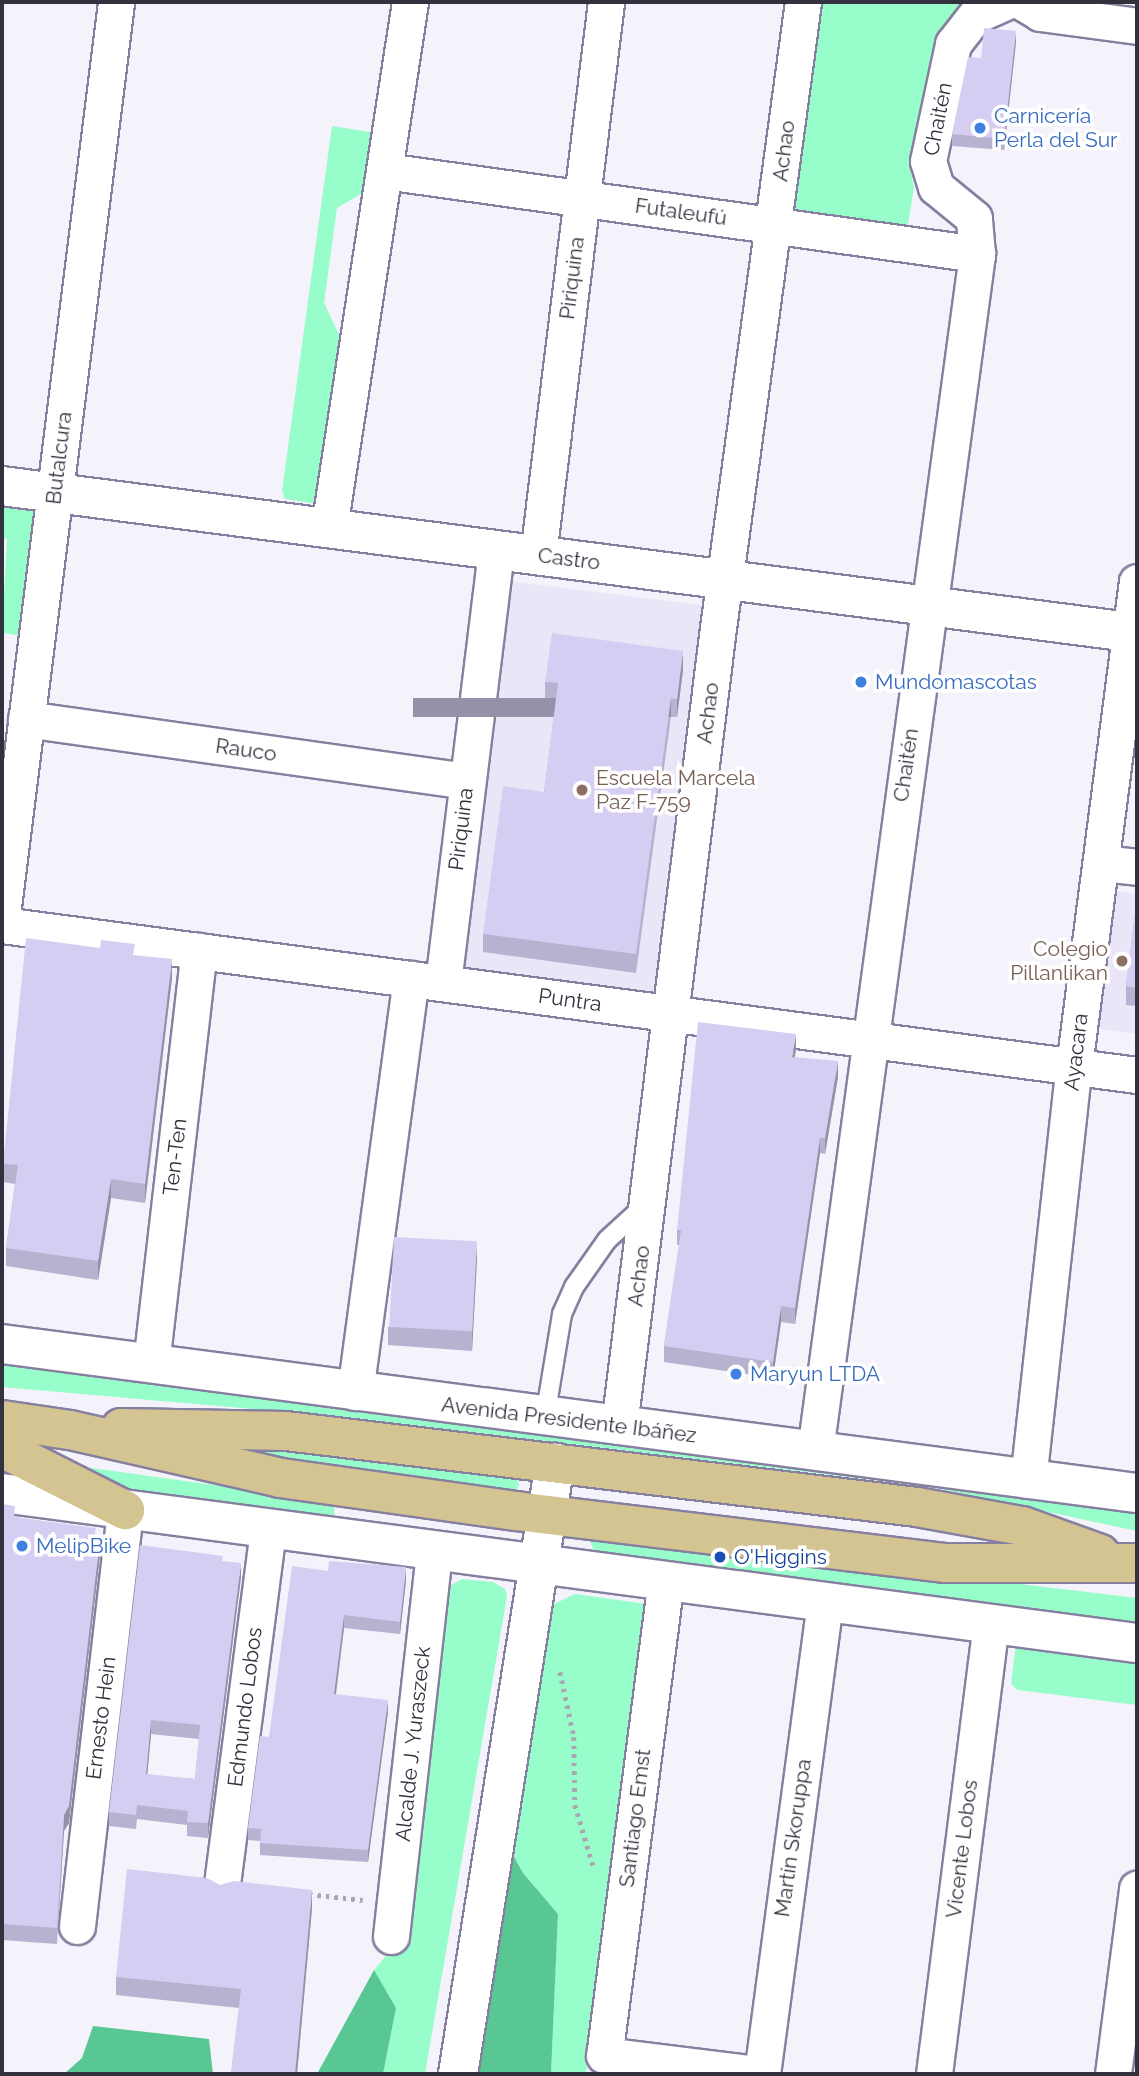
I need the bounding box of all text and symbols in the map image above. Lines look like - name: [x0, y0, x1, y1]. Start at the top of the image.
- street label: Chaitén: [919, 80, 957, 158]
- place label: Carnicería Perla del Sur: [994, 103, 1118, 153]
- street label: Achao: [768, 119, 800, 183]
- marker: Carnicería Perla del Sur: [972, 120, 988, 136]
- street label: Futaleufú: [633, 193, 729, 231]
- street label: Piriquina: [554, 235, 590, 321]
- street label: Butalcura: [41, 410, 77, 506]
- street label: Castro: [536, 543, 602, 575]
- place label: Mundomascotas: [875, 669, 1037, 695]
- marker: Mundomascotas: [853, 674, 869, 690]
- street label: Achao: [692, 681, 724, 745]
- street label: Chaitén: [888, 727, 924, 803]
- street label: Rauco: [214, 733, 278, 767]
- place label: Escuela Marcela Paz F-759: [596, 765, 755, 815]
- marker: Escuela Marcela Paz F-759: [574, 782, 590, 798]
- street label: Piriquina: [443, 786, 479, 872]
- place label: Colegio Pillanlikan: [1010, 936, 1108, 986]
- marker: Colegio Pillanlikan: [1114, 953, 1130, 969]
- street label: Puntra: [537, 983, 603, 1017]
- street label: Ayacara: [1059, 1012, 1093, 1092]
- street label: Ten-Ten: [158, 1117, 192, 1197]
- street label: Achao: [623, 1244, 655, 1308]
- place label: Maryun LTDA: [750, 1361, 880, 1387]
- marker: Maryun LTDA: [728, 1366, 744, 1382]
- street label: Avenida Presidente Ibáñez: [440, 1392, 698, 1448]
- place label: MelipBike: [36, 1533, 131, 1559]
- marker: MelipBike: [14, 1538, 30, 1554]
- place label: O'Higgins: [734, 1544, 827, 1570]
- marker: O'Higgins: [712, 1549, 728, 1565]
- street label: Edmundo Lobos: [223, 1626, 267, 1788]
- street label: Alcalde J. Yuraszeck: [390, 1644, 436, 1844]
- street label: Ernesto Hein: [81, 1655, 121, 1781]
- street label: Santiago Emst: [614, 1747, 656, 1889]
- street label: Martín Skoruppa: [769, 1757, 817, 1919]
- street label: Vicente Lobos: [941, 1778, 983, 1920]

